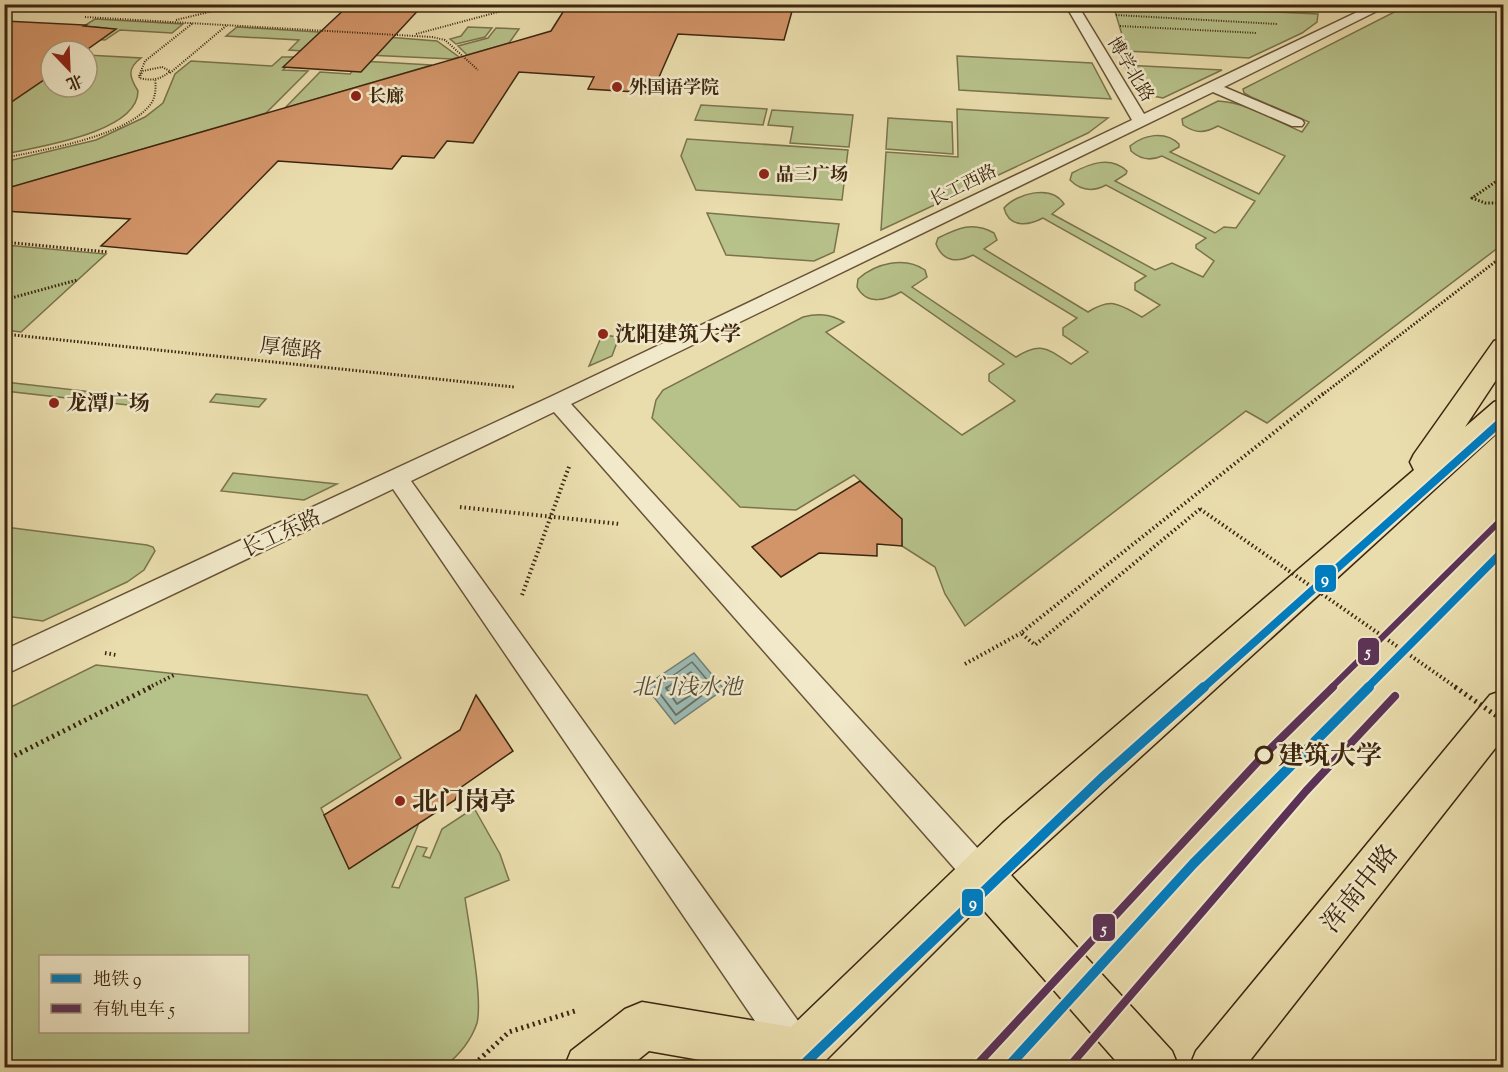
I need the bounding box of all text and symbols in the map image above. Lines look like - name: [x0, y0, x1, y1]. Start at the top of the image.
- street label: 博学北路: [1100, 32, 1159, 108]
- north arrow: [39, 39, 99, 99]
- text: 北: [62, 67, 86, 94]
- place label: 外国语学院: [629, 76, 719, 102]
- marker: 外国语学院: [610, 80, 624, 94]
- place label: 长廊: [368, 85, 404, 111]
- marker: 长廊: [349, 89, 363, 103]
- street label: 长工西路: [926, 159, 1002, 214]
- place label: 品三广场: [776, 163, 848, 189]
- marker: 品三广场: [757, 167, 771, 181]
- place label: 沈阳建筑大学: [615, 321, 741, 351]
- marker: 沈阳建筑大学: [596, 327, 610, 341]
- street label: 厚德路: [258, 332, 324, 368]
- place label: 龙潭广场: [66, 390, 150, 420]
- marker: 龙潭广场: [47, 396, 61, 410]
- street label: 长工东路: [237, 503, 326, 566]
- line badge: 9: [1314, 564, 1337, 593]
- text: 9: [1321, 569, 1329, 592]
- line badge: 5: [1357, 637, 1380, 666]
- text: 5: [1363, 642, 1371, 665]
- water label: 北门浅水池: [632, 673, 745, 705]
- place label: 建筑大学: [1278, 739, 1382, 776]
- marker: 建筑大学: [1255, 746, 1273, 764]
- place label: 北门岗亭: [412, 785, 516, 822]
- marker: 北门岗亭: [393, 794, 407, 808]
- street label: 浑南中路: [1314, 838, 1408, 942]
- line badge: 9: [961, 888, 984, 917]
- text: 9: [969, 893, 977, 916]
- line badge: 5: [1092, 913, 1116, 942]
- text: 5: [1099, 919, 1107, 942]
- legend: [39, 955, 249, 1033]
- text: 地铁 9: [93, 968, 142, 994]
- text: 有轨电车 5: [93, 998, 175, 1024]

